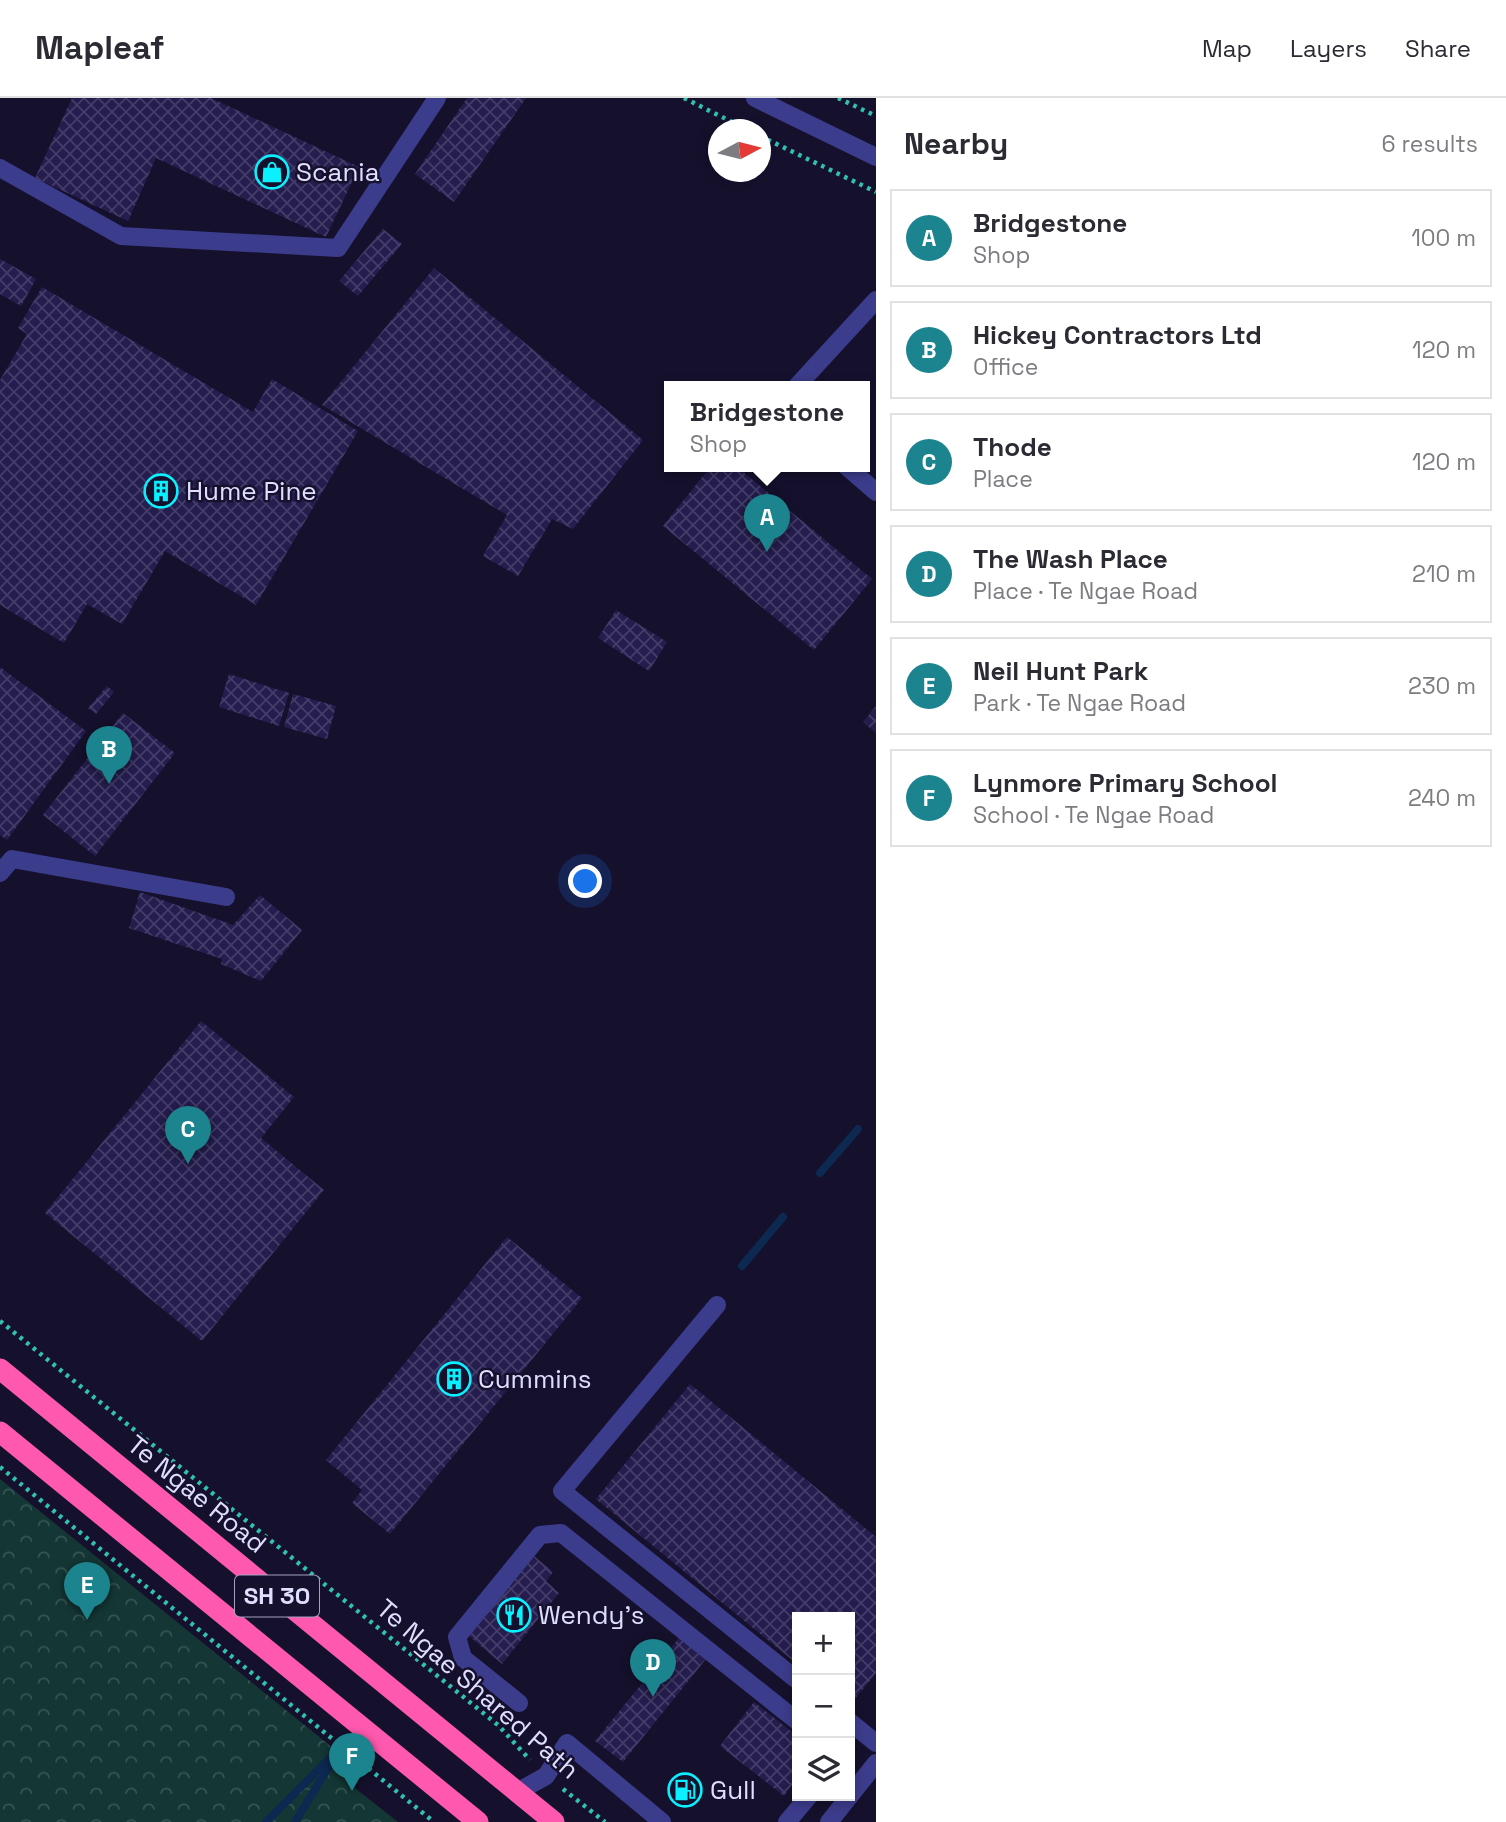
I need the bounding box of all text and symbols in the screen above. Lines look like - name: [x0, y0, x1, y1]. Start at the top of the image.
- text: Mapleaf: [35, 27, 164, 69]
- text: Map: [1202, 33, 1252, 64]
- text: Layers: [1290, 33, 1367, 64]
- text: Share: [1405, 33, 1471, 64]
- north arrow: [708, 119, 771, 182]
- text: Nearby: [904, 124, 1008, 163]
- text: 6 results: [1382, 129, 1478, 159]
- shop icon: Scania: [253, 153, 291, 191]
- place label: Scania: [296, 155, 380, 189]
- text: Bridgestone: [973, 206, 1127, 240]
- text: A: [922, 223, 936, 253]
- text: 100 m: [1411, 223, 1476, 253]
- text: Shop: [973, 240, 1030, 270]
- text: Hickey Contractors Ltd: [973, 318, 1262, 352]
- text: B: [921, 335, 937, 365]
- text: 120 m: [1412, 335, 1476, 365]
- text: Office: [973, 352, 1038, 382]
- popup: [664, 381, 870, 472]
- text: Bridgestone: [690, 395, 844, 429]
- text: Shop: [690, 429, 747, 459]
- text: Thode: [973, 430, 1052, 464]
- text: C: [922, 447, 936, 477]
- text: 120 m: [1412, 447, 1476, 477]
- text: Place: [973, 464, 1033, 494]
- building icon: Hume Pine: [142, 472, 180, 510]
- place label: Hume Pine: [186, 474, 317, 508]
- pin: A: [744, 494, 790, 552]
- text: The Wash Place: [973, 542, 1168, 576]
- text: D: [921, 559, 937, 589]
- text: 210 m: [1412, 559, 1476, 589]
- text: Place · Te Ngae Road: [973, 576, 1198, 606]
- text: Neil Hunt Park: [973, 654, 1148, 688]
- text: E: [923, 671, 935, 701]
- text: 230 m: [1408, 671, 1476, 701]
- text: Park · Te Ngae Road: [973, 688, 1186, 718]
- pin: B: [86, 726, 132, 784]
- text: Lynmore Primary School: [973, 766, 1278, 800]
- text: F: [923, 783, 935, 813]
- text: 240 m: [1408, 783, 1476, 813]
- text: School · Te Ngae Road: [973, 800, 1214, 830]
- your location: [568, 864, 602, 898]
- pin: C: [165, 1106, 211, 1164]
- building icon: Cummins: [435, 1360, 473, 1398]
- place label: Cummins: [478, 1362, 591, 1396]
- street label: Te Ngae Road: [121, 1428, 273, 1560]
- pin: E: [64, 1562, 110, 1620]
- road number: SH 30: [235, 1576, 319, 1616]
- street label: Te Ngae Shared Path: [370, 1592, 586, 1786]
- restaurant icon: Wendy's: [495, 1596, 533, 1634]
- place label: Wendy's: [538, 1598, 645, 1632]
- map controls: [792, 1612, 855, 1801]
- button: +: [792, 1612, 855, 1675]
- pin: D: [630, 1639, 676, 1697]
- button: −: [792, 1675, 855, 1738]
- pin: F: [329, 1733, 375, 1791]
- button: layers: [792, 1738, 855, 1801]
- fuel station icon: Gull: [666, 1771, 704, 1809]
- place label: Gull: [710, 1773, 756, 1807]

